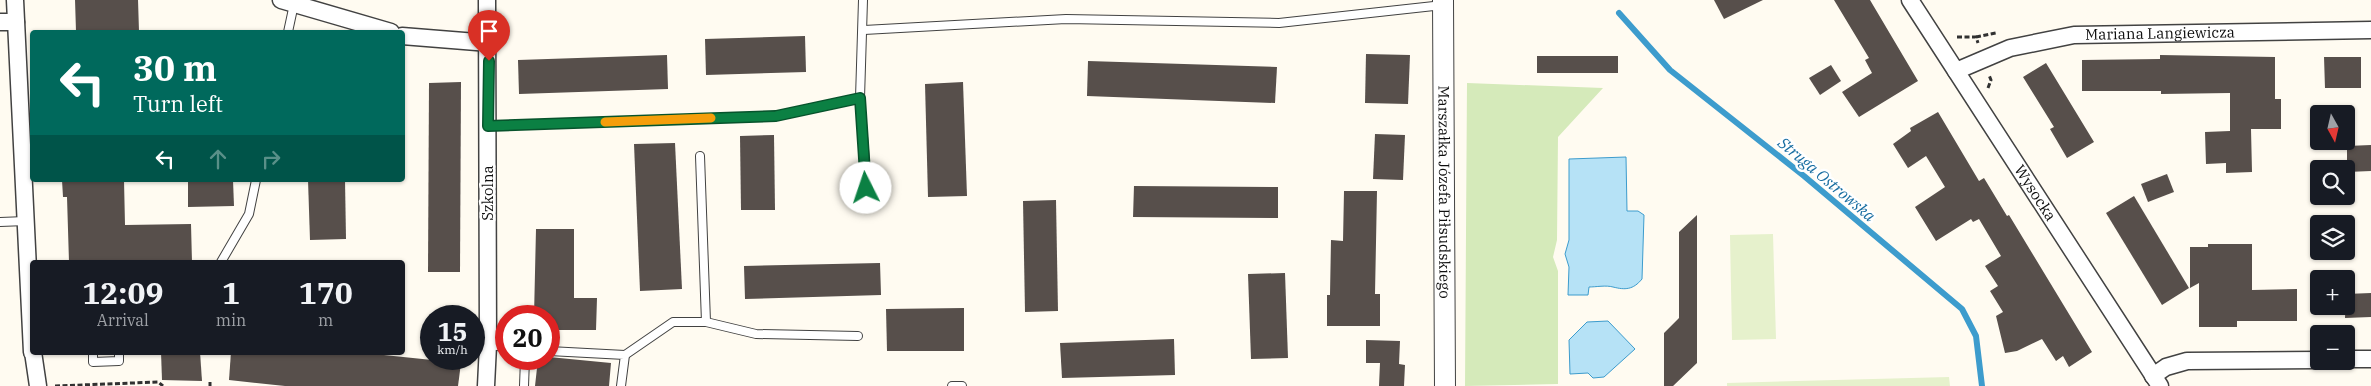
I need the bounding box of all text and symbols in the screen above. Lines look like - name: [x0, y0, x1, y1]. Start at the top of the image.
- pin: [468, 10, 510, 61]
- icon: arrive: [475, 17, 503, 45]
- street label: Mariana Langiewicza: [2085, 22, 2235, 44]
- text: 30 m: [133, 45, 217, 91]
- icon: left: [50, 50, 115, 115]
- street label: Marszałka Józefa Piłsudskiego: [1434, 85, 1455, 299]
- text: Turn left: [133, 89, 223, 118]
- north arrow: [2310, 105, 2355, 150]
- map controls: [2310, 105, 2355, 370]
- water label: Struga Ostrowska: [1773, 132, 1880, 226]
- icon: left: [151, 145, 179, 173]
- icon: ahead: [204, 145, 232, 173]
- icon: right: [257, 145, 285, 173]
- button: search: [2310, 160, 2355, 205]
- position arrow: [839, 161, 891, 213]
- street label: Wysocka: [2010, 161, 2061, 224]
- street label: Szkolna: [478, 165, 497, 221]
- button: layers: [2310, 215, 2355, 260]
- button: +: [2310, 270, 2355, 315]
- text: 12:09: [82, 273, 163, 312]
- text: 1: [222, 273, 240, 312]
- text: 170: [299, 273, 353, 312]
- speed limit sign: 20: [495, 305, 560, 370]
- text: Arrival: [97, 310, 149, 330]
- text: min: [216, 310, 246, 330]
- text: m: [318, 310, 333, 330]
- text: 15: [437, 315, 468, 348]
- button: −: [2310, 325, 2355, 370]
- text: km/h: [437, 342, 468, 357]

